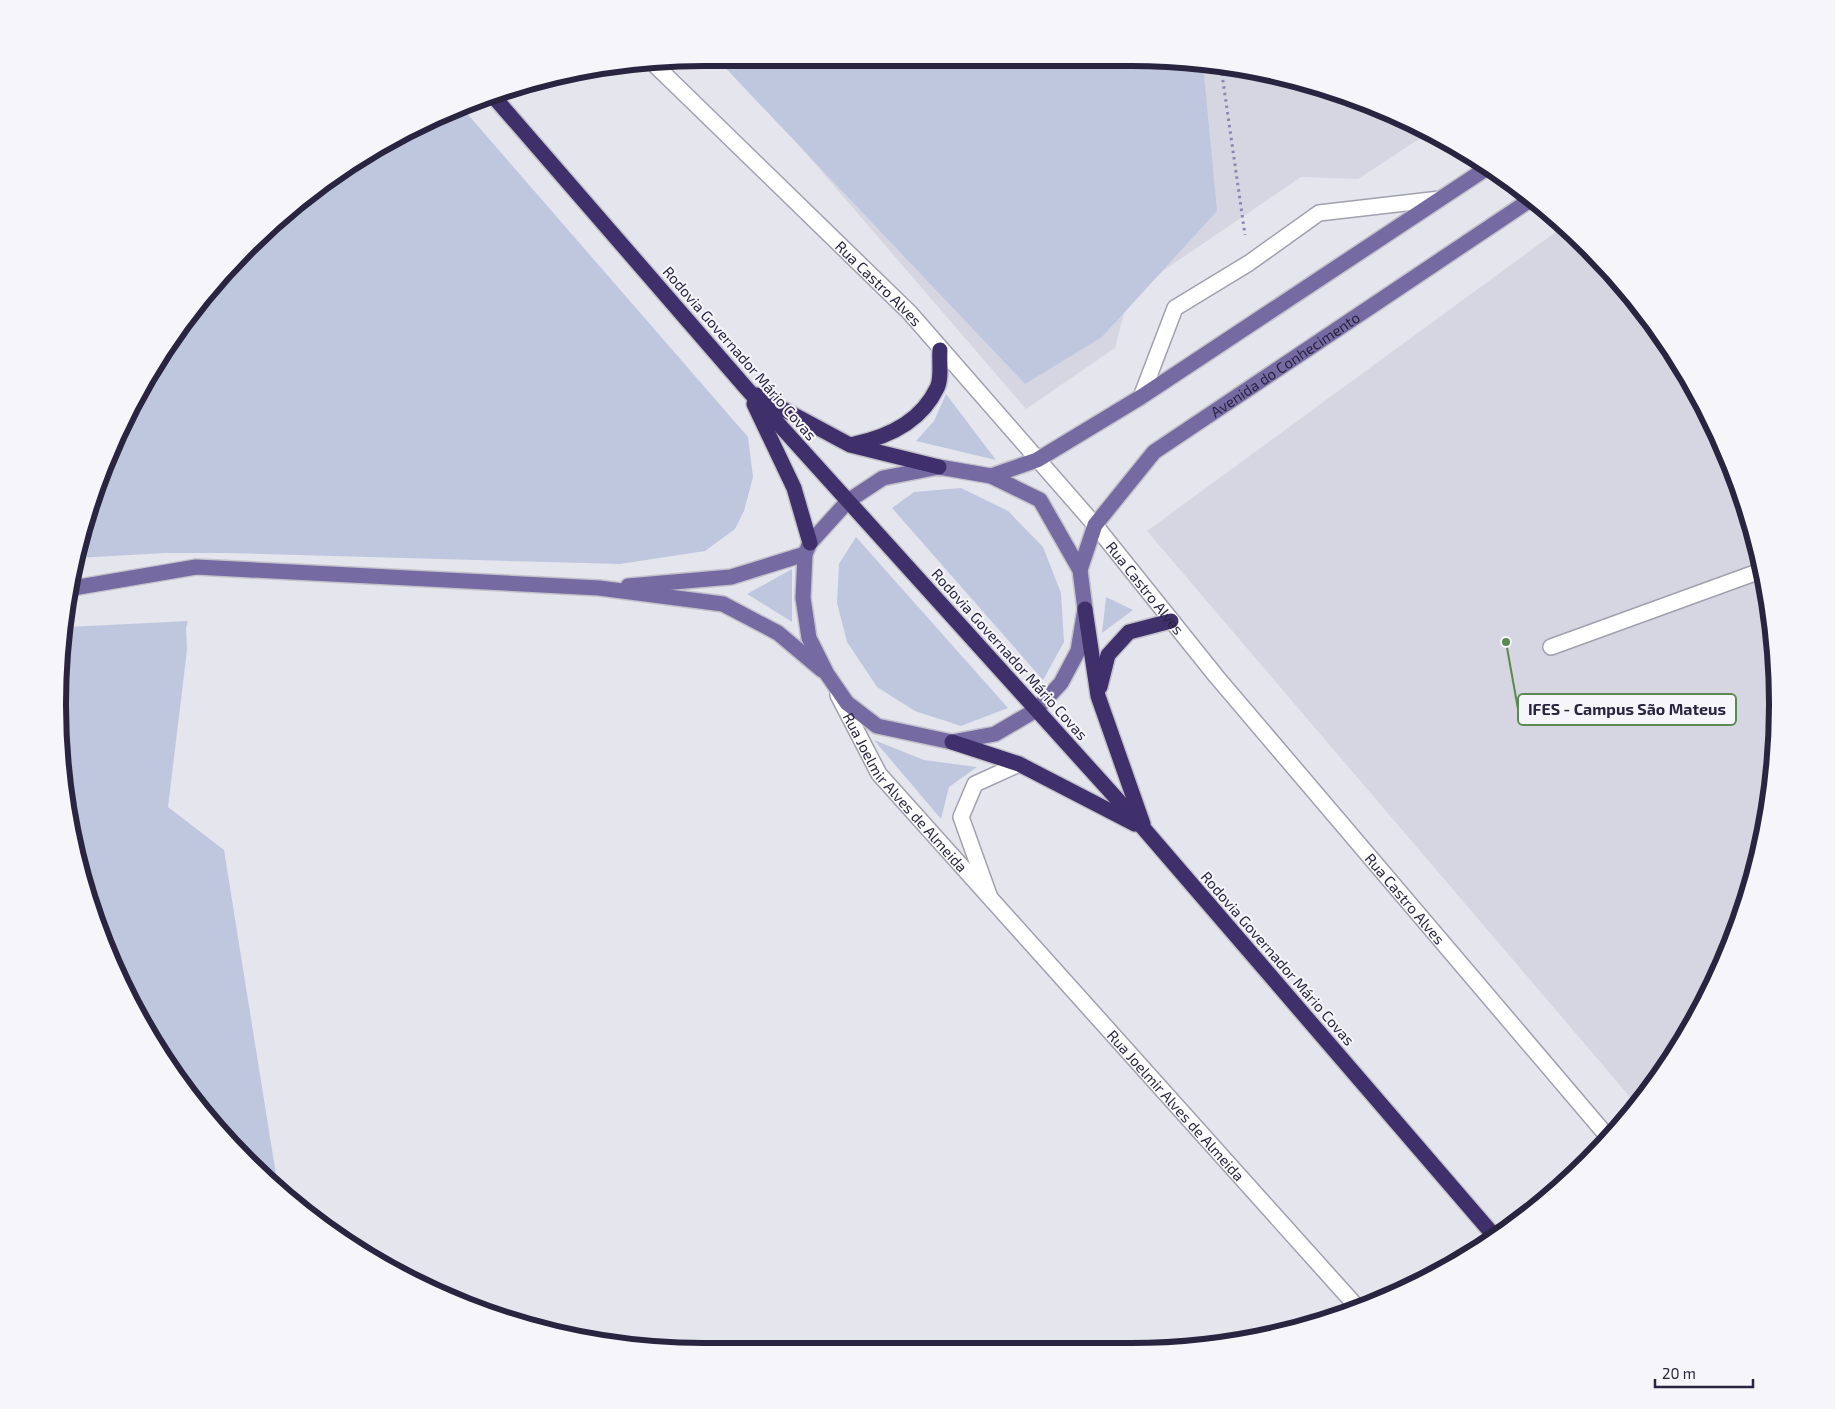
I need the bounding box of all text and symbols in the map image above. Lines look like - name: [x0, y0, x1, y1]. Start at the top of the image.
- street label: Rua Castro Alves: [832, 237, 926, 329]
- street label: Rodovia Governador Mário Covas: [660, 262, 820, 444]
- street label: Avenida do Conhecimento: [1207, 308, 1363, 421]
- street label: Rua Castro Alves: [1103, 538, 1188, 638]
- street label: Rodovia Governador Mário Covas: [928, 565, 1092, 743]
- callout: IFES - Campus São Mateus: [1518, 694, 1736, 725]
- text: IFES - Campus São Mateus: [1528, 699, 1726, 718]
- street label: Rua Joelmir Alves de Almeida: [840, 709, 971, 876]
- street label: Rua Castro Alves: [1361, 849, 1449, 948]
- street label: Rodovia Governador Mário Covas: [1198, 867, 1358, 1049]
- street label: Rua Joelmir Alves de Almeida: [1104, 1026, 1248, 1184]
- scale bar: [1655, 1356, 1752, 1388]
- text: 20 m: [1662, 1364, 1696, 1382]

